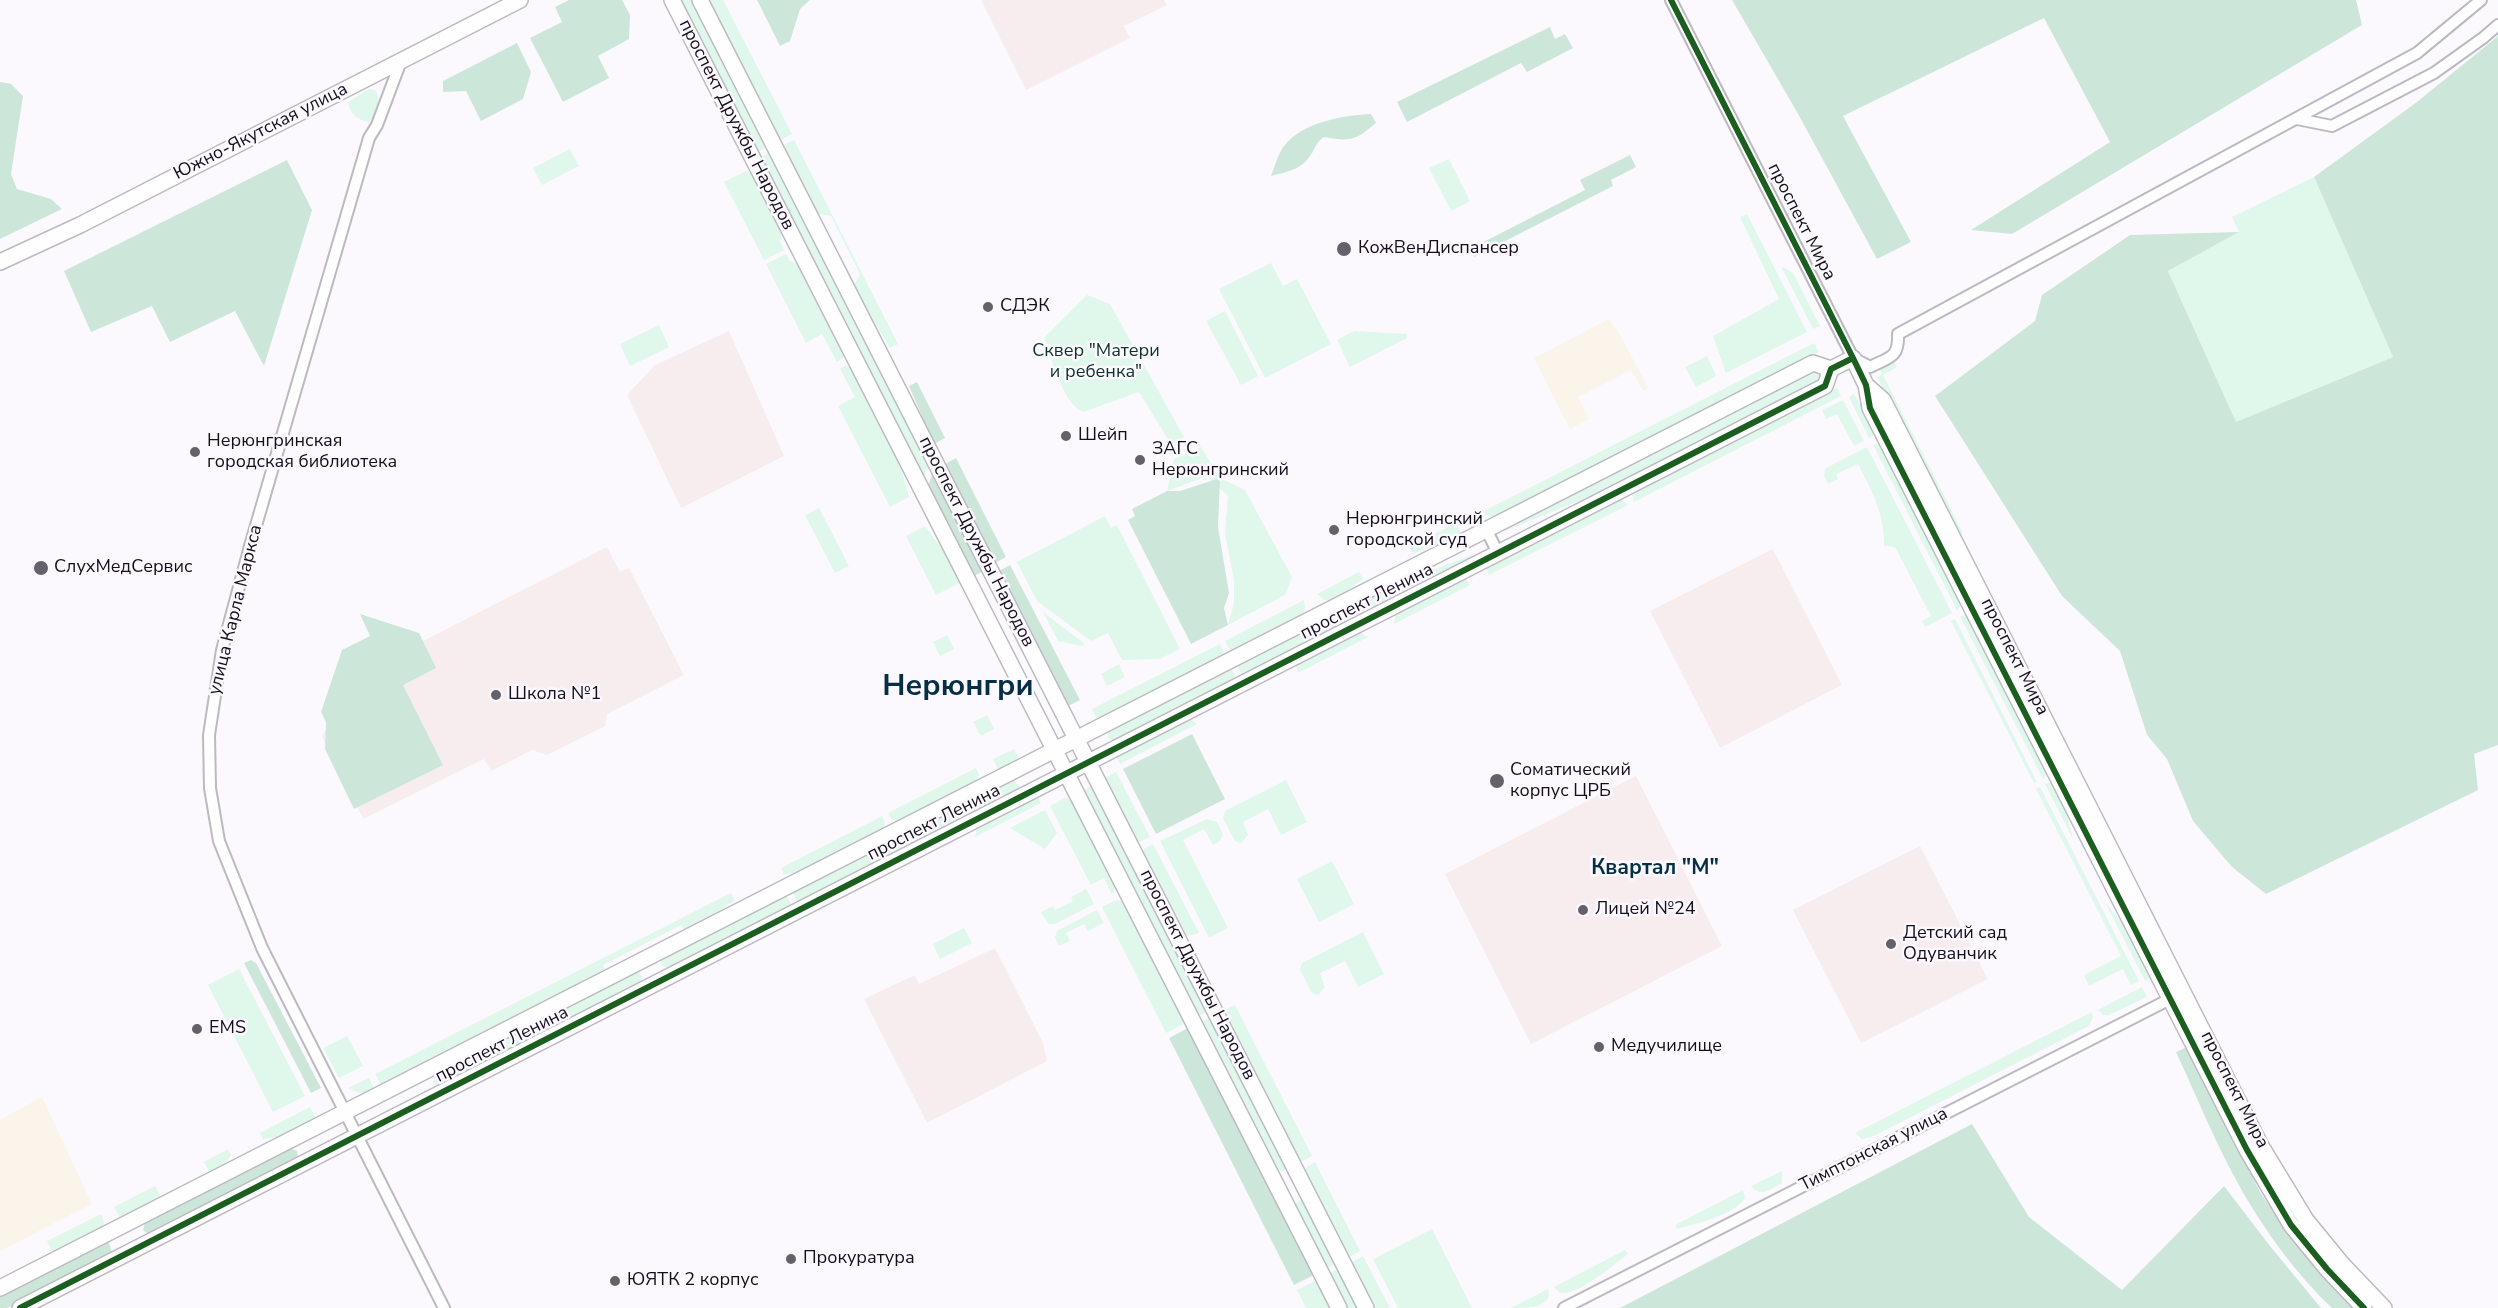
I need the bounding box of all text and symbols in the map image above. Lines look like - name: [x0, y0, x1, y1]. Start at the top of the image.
- street label: проспект Дружбы Народов: [673, 16, 799, 234]
- street label: Южно-Якутская улица: [170, 79, 352, 185]
- street label: проспект Мира: [1762, 160, 1840, 284]
- place label: КожВенДиспансер: [1358, 238, 1519, 260]
- marker: КожВенДиспансер: [1335, 240, 1353, 258]
- place label: СДЭК: [1000, 296, 1050, 318]
- marker: СДЭК: [981, 300, 995, 314]
- park label: Сквер "Матери и ребенка": [1032, 341, 1160, 384]
- place label: Шейп: [1078, 425, 1128, 447]
- marker: Шейп: [1059, 429, 1073, 443]
- place label: Нерюнгринская городская библиотека: [207, 431, 397, 474]
- street label: проспект Дружбы Народов: [913, 433, 1039, 651]
- place label: ЗАГС Нерюнгринский: [1152, 439, 1289, 482]
- marker: Нерюнгринская городская библиотека: [188, 445, 202, 459]
- marker: ЗАГС Нерюнгринский: [1133, 453, 1147, 467]
- place label: Нерюнгринский городской суд: [1346, 509, 1483, 552]
- street label: улица Карла Маркса: [204, 523, 268, 697]
- marker: Нерюнгринский городской суд: [1327, 523, 1341, 537]
- place label: СлухМедСервис: [54, 557, 192, 579]
- marker: СлухМедСервис: [32, 559, 50, 577]
- street label: проспект Ленина: [1297, 559, 1437, 645]
- street label: проспект Мира: [1975, 595, 2053, 719]
- district label: Нерюнгри: [882, 670, 1034, 706]
- place label: Школа №1: [508, 684, 601, 706]
- marker: Школа №1: [489, 688, 503, 702]
- place label: Соматический корпус ЦРБ: [1510, 760, 1631, 802]
- marker: Соматический корпус ЦРБ: [1488, 772, 1506, 790]
- street label: проспект Ленина: [864, 780, 1004, 866]
- district label: Квартал "М": [1591, 856, 1719, 882]
- street label: проспект Дружбы Народов: [1134, 866, 1260, 1084]
- place label: Лицей №24: [1595, 899, 1696, 921]
- marker: Лицей №24: [1576, 903, 1590, 917]
- place label: Детский сад Одуванчик: [1903, 923, 2007, 966]
- marker: Детский сад Одуванчик: [1884, 937, 1898, 951]
- street label: проспект Ленина: [432, 1002, 572, 1088]
- place label: EMS: [209, 1018, 246, 1040]
- marker: EMS: [190, 1022, 204, 1036]
- street label: проспект Мира: [2195, 1028, 2273, 1152]
- place label: Медучилище: [1611, 1036, 1722, 1058]
- marker: Медучилище: [1592, 1040, 1606, 1054]
- street label: Тимптонская улица: [1796, 1103, 1952, 1197]
- place label: Прокуратура: [803, 1248, 915, 1270]
- marker: Прокуратура: [784, 1252, 798, 1266]
- place label: ЮЯТК 2 корпус: [627, 1270, 758, 1292]
- marker: ЮЯТК 2 корпус: [608, 1274, 622, 1288]

